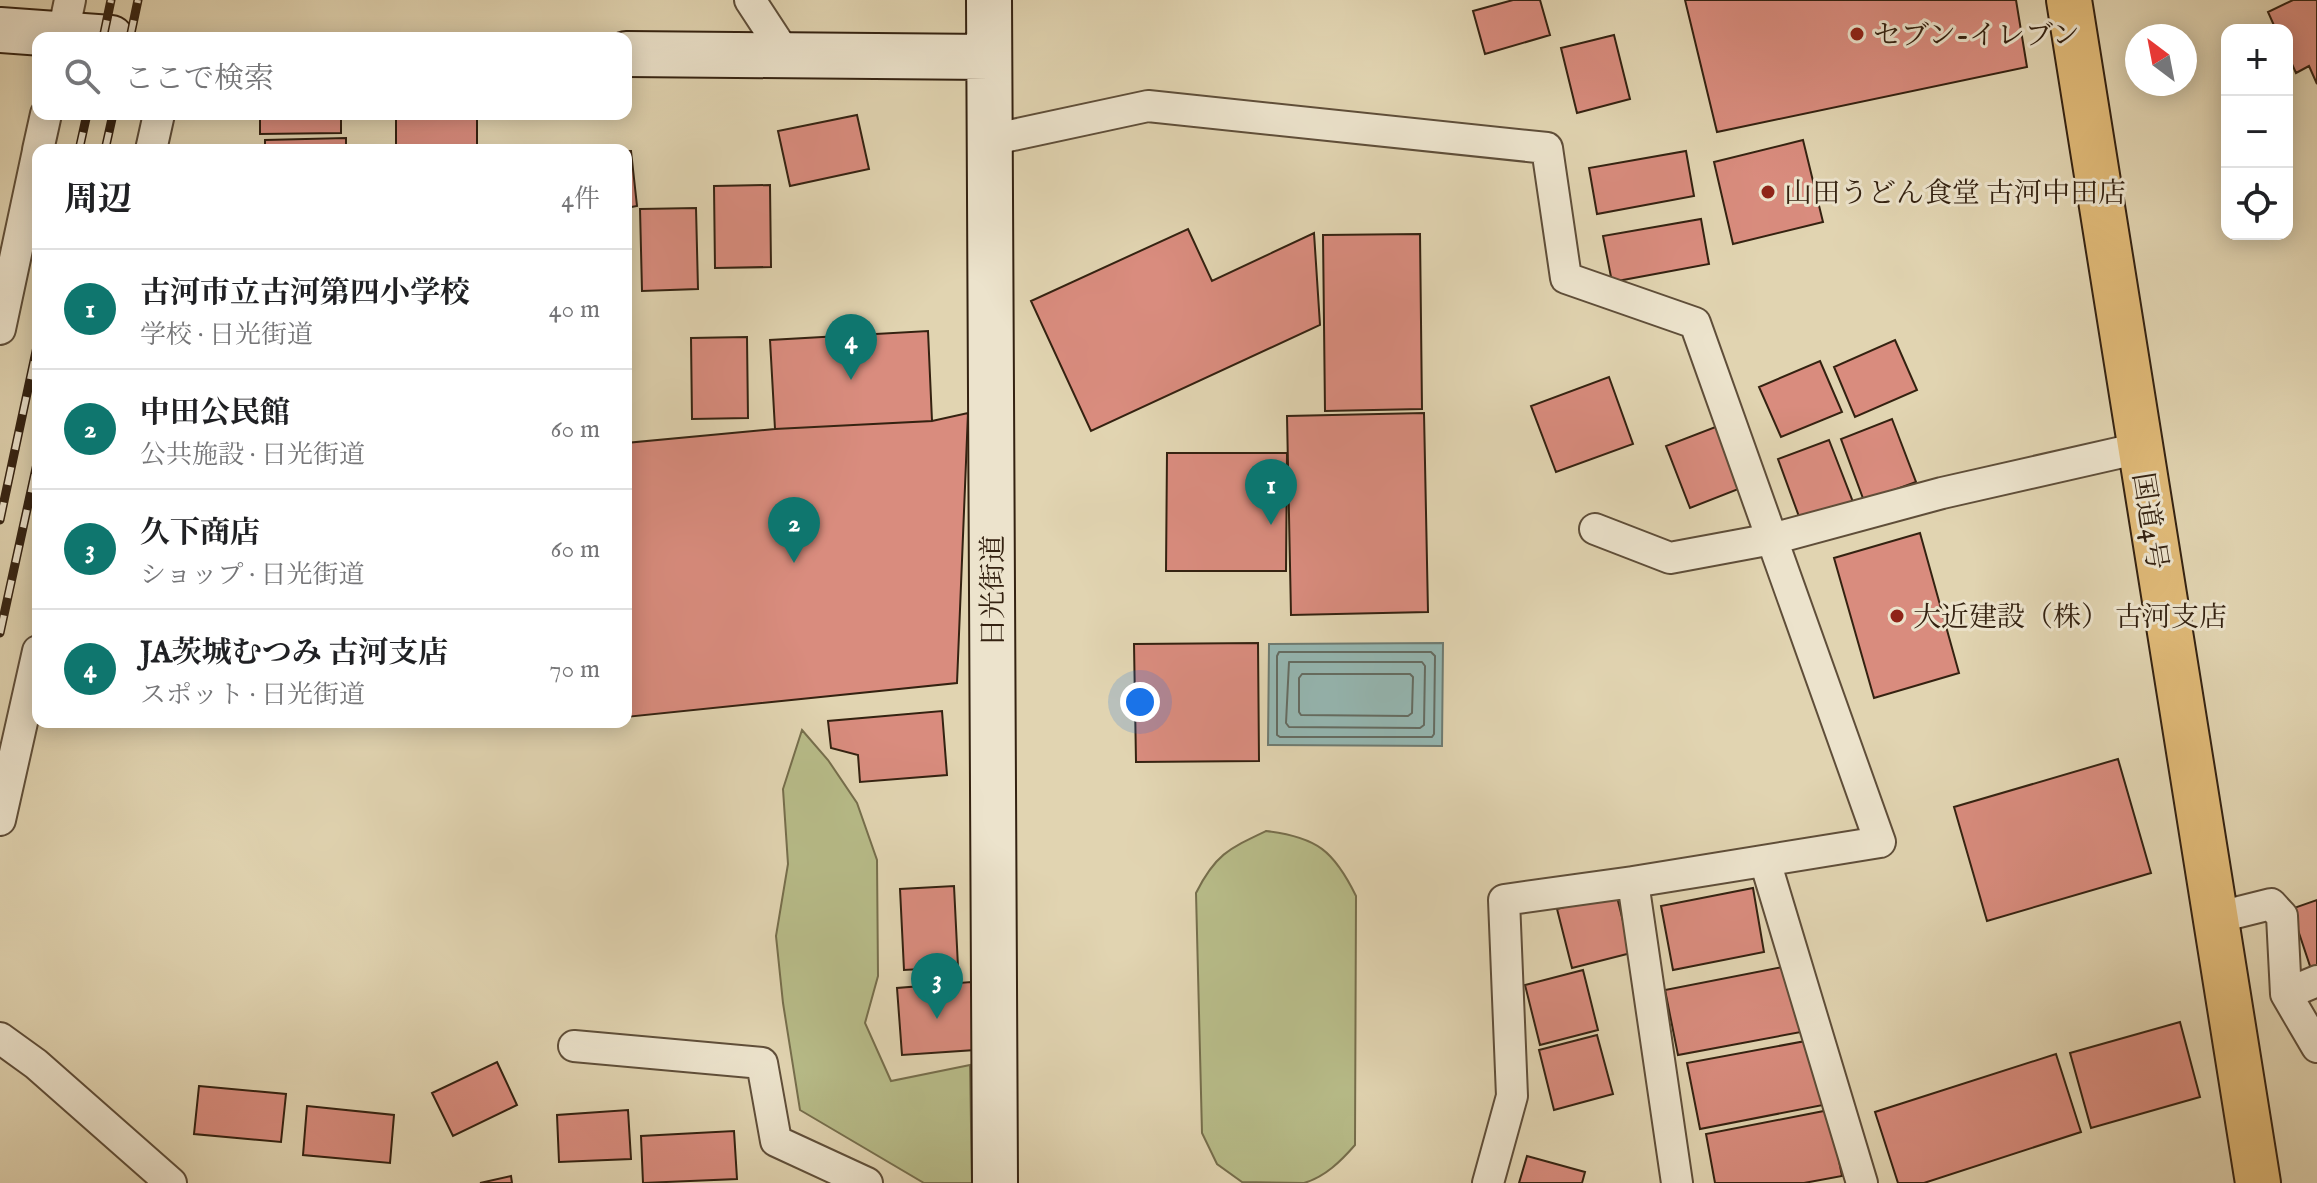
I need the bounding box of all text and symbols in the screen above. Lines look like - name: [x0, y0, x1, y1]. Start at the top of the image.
- place label: セブン-イレブン: [1873, 19, 2080, 54]
- north arrow: [2125, 24, 2197, 96]
- map controls: [2221, 24, 2293, 240]
- button: +: [2221, 24, 2293, 96]
- marker: セブン-イレブン: [1848, 25, 1866, 43]
- search box: [32, 32, 632, 120]
- icon: search: [60, 54, 104, 98]
- text: ここで検索: [124, 61, 274, 99]
- button: −: [2221, 96, 2293, 168]
- button: locate: [2221, 168, 2293, 240]
- place label: 山田うどん食堂 古河中田店: [1784, 177, 2126, 212]
- text: 周辺: [64, 179, 132, 222]
- text: 4件: [561, 183, 600, 216]
- marker: 山田うどん食堂 古河中田店: [1759, 183, 1777, 201]
- text: 古河市立古河第四小学校: [140, 275, 470, 313]
- text: 1: [85, 293, 95, 326]
- text: 40 m: [549, 293, 600, 326]
- pin: 4: [825, 314, 877, 380]
- text: 学校 · 日光街道: [140, 319, 313, 352]
- text: 中田公民館: [140, 395, 290, 433]
- text: 2: [84, 413, 96, 446]
- text: 60 m: [551, 413, 600, 446]
- text: 公共施設 · 日光街道: [140, 439, 365, 472]
- pin: 1: [1245, 459, 1297, 525]
- street label: 国道4号: [2124, 470, 2173, 572]
- pin: 2: [768, 497, 820, 563]
- text: 久下商店: [140, 515, 260, 553]
- text: 3: [85, 533, 95, 566]
- text: 60 m: [551, 533, 600, 566]
- street label: 日光街道: [977, 535, 1012, 647]
- text: ショップ · 日光街道: [140, 559, 365, 592]
- place label: 大近建設（株） 古河支店: [1913, 601, 2227, 636]
- marker: 大近建設（株） 古河支店: [1888, 607, 1906, 625]
- text: JA茨城むつみ 古河支店: [140, 635, 448, 673]
- text: 4: [84, 653, 96, 686]
- text: 70 m: [549, 653, 600, 686]
- text: スポット · 日光街道: [140, 679, 365, 712]
- your location: [1120, 682, 1160, 722]
- pin: 3: [911, 953, 963, 1019]

